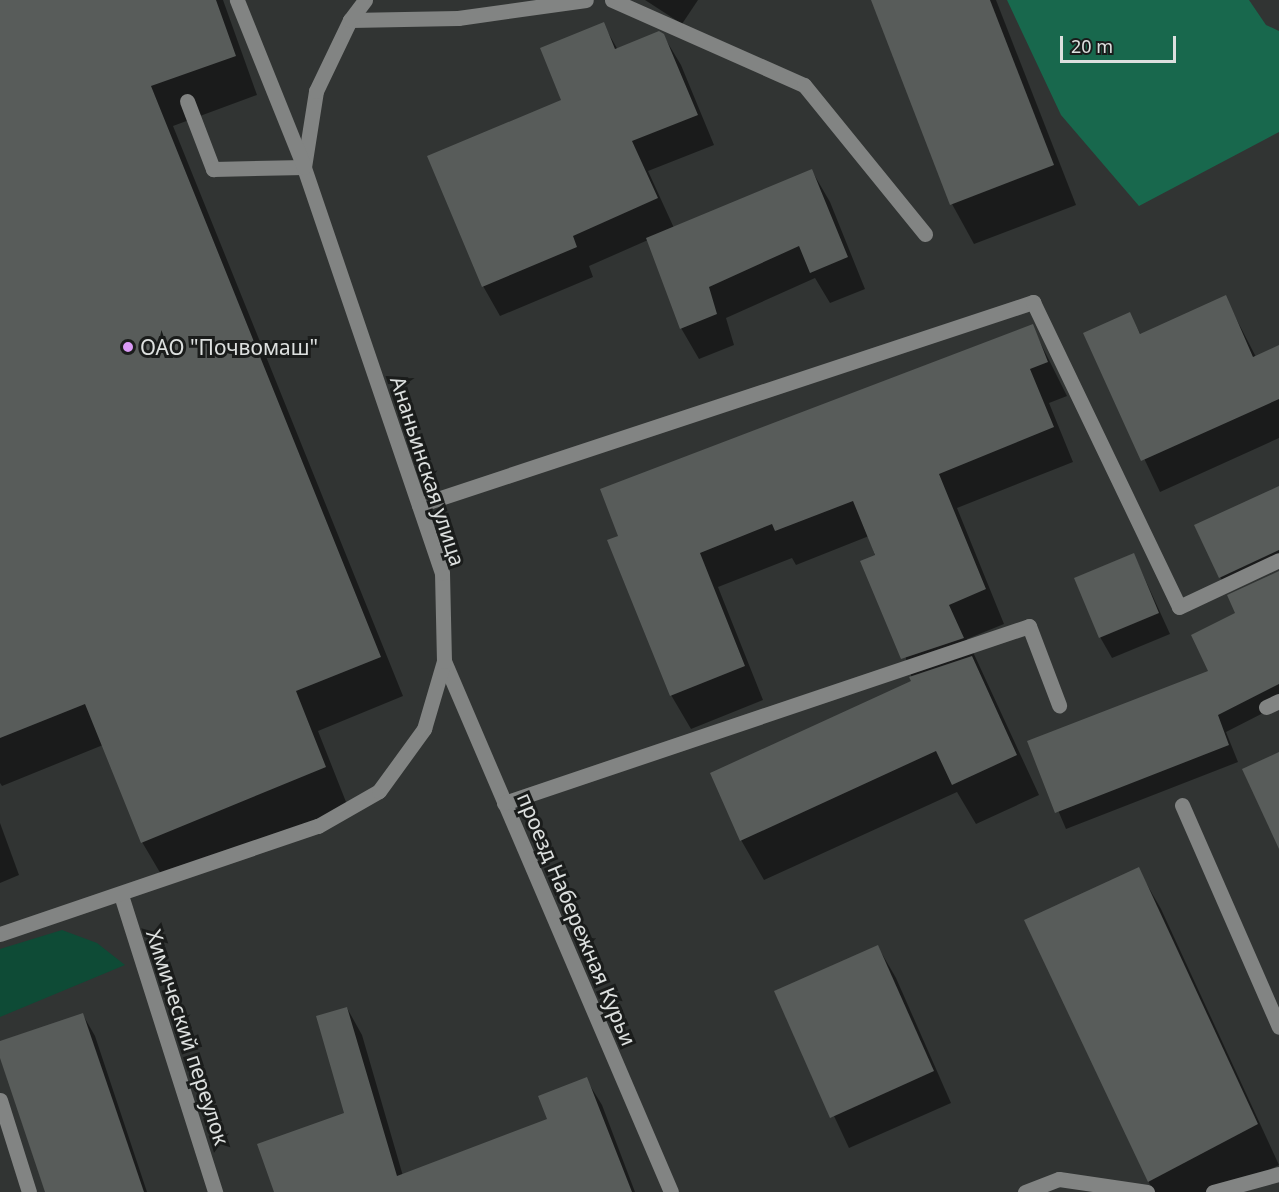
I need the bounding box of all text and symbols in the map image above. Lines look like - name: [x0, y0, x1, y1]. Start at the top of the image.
- scale bar: [1063, 24, 1178, 62]
- text: 20 m: [1071, 34, 1113, 58]
- place label: ОАО "Почвомаш": [140, 334, 318, 360]
- marker: ОАО "Почвомаш": [121, 340, 135, 354]
- street label: Ананьинская улица: [385, 373, 471, 569]
- street label: проезд Набережная Курьи: [512, 789, 642, 1049]
- street label: Химический переулок: [141, 926, 235, 1148]

